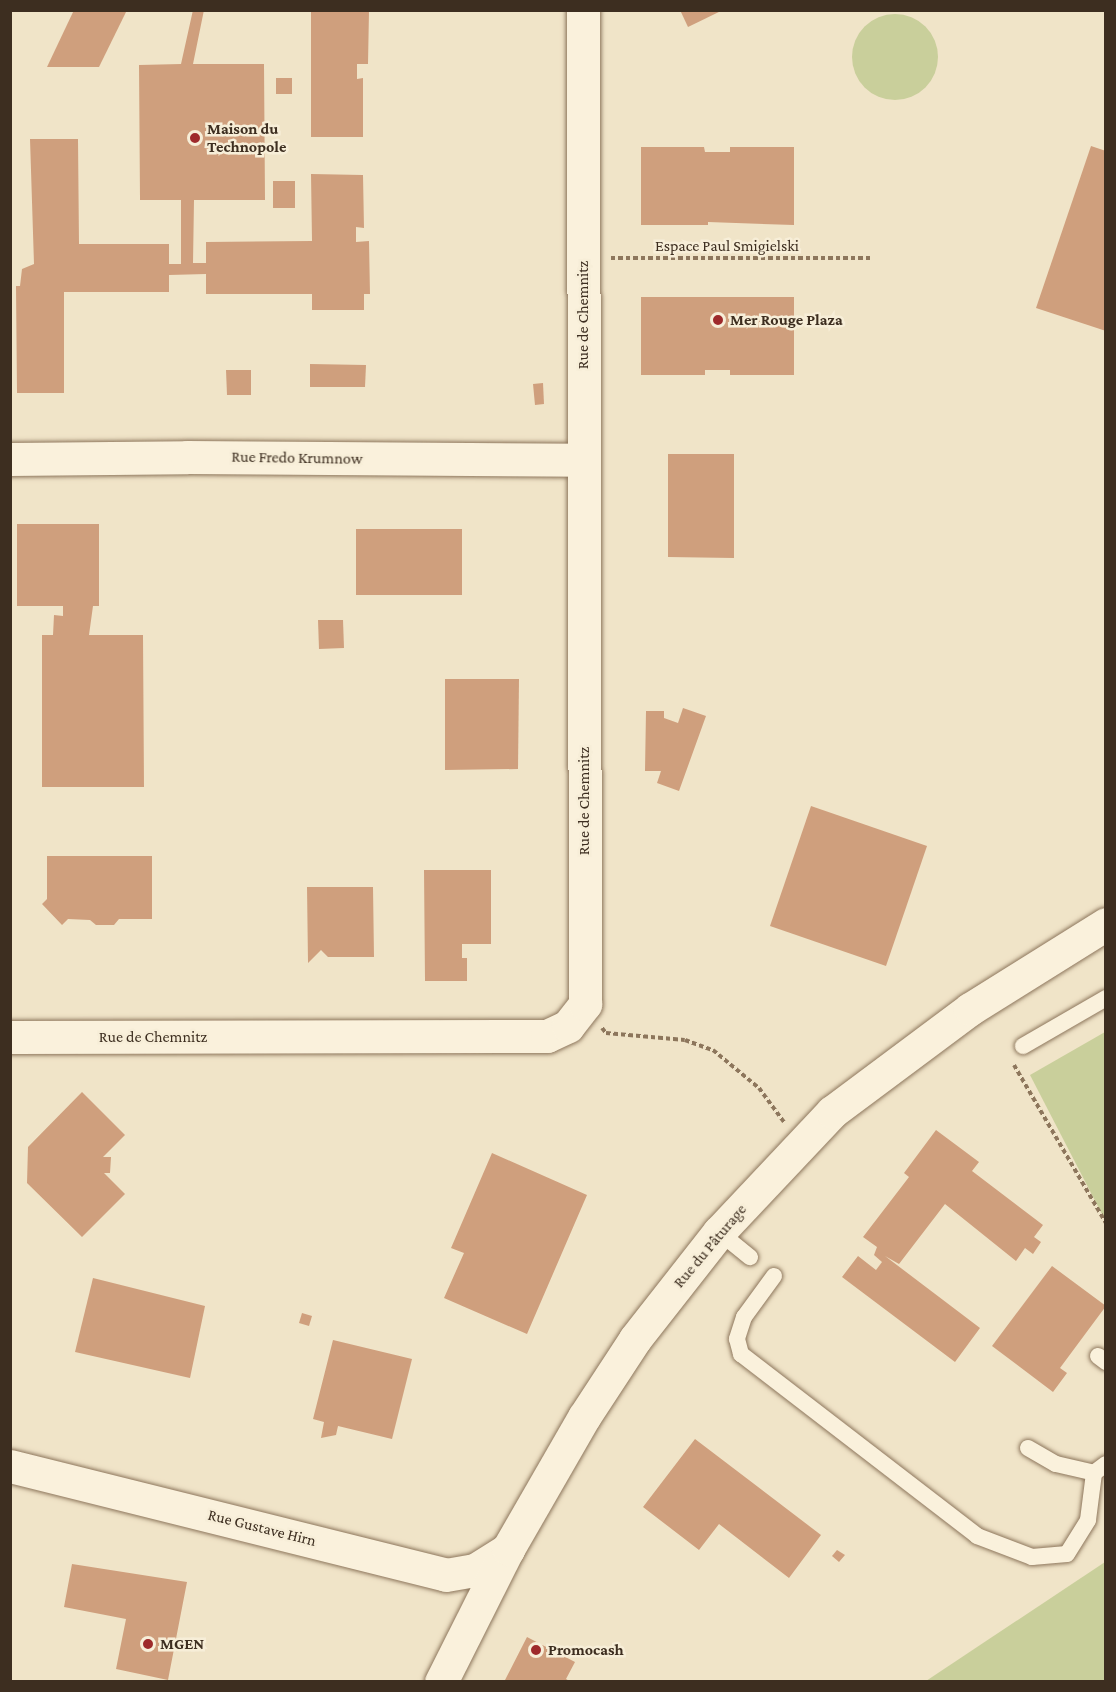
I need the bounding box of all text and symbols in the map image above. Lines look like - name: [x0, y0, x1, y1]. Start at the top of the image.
- place label: Maison du Technopole: [207, 119, 286, 157]
- marker: Maison du Technopole: [188, 131, 202, 145]
- street label: Espace Paul Smigielski: [655, 236, 799, 256]
- street label: Rue de Chemnitz: [573, 261, 593, 369]
- place label: Mer Rouge Plaza: [730, 310, 843, 330]
- marker: Mer Rouge Plaza: [711, 313, 725, 327]
- street label: Rue Fredo Krumnow: [231, 447, 363, 469]
- street label: Rue de Chemnitz: [574, 747, 594, 855]
- street label: Rue de Chemnitz: [99, 1027, 207, 1047]
- street label: Rue du Pâturage: [669, 1200, 751, 1292]
- street label: Rue Gustave Hirn: [206, 1505, 318, 1551]
- place label: MGEN: [160, 1634, 204, 1654]
- marker: MGEN: [141, 1637, 155, 1651]
- place label: Promocash: [548, 1640, 624, 1660]
- marker: Promocash: [529, 1643, 543, 1657]

